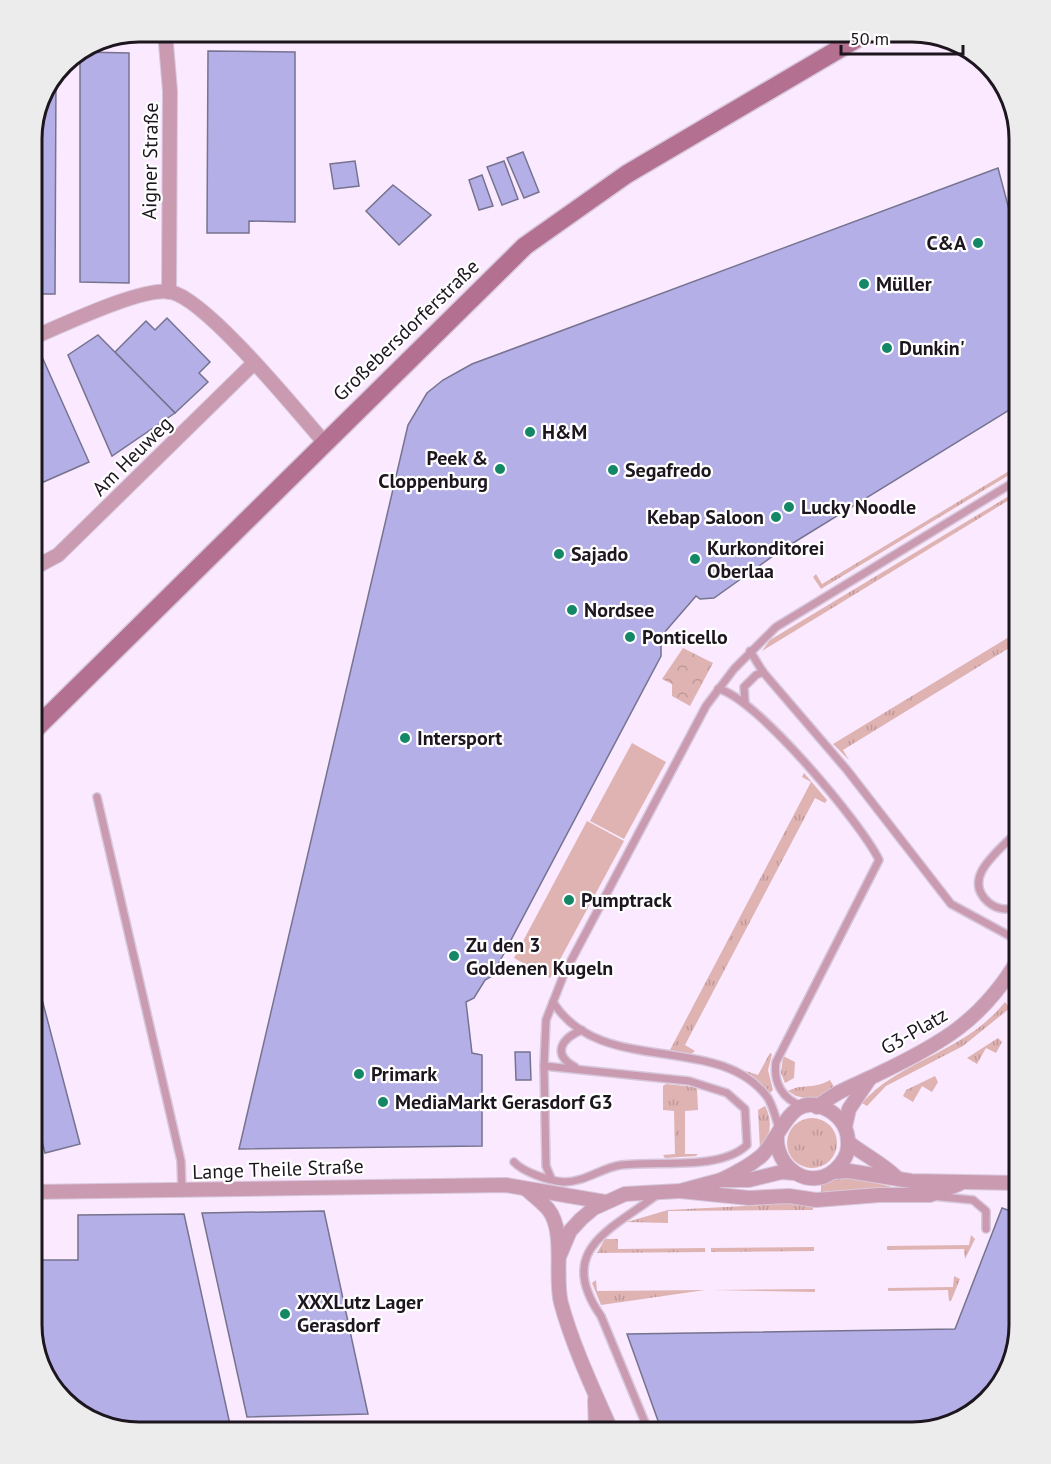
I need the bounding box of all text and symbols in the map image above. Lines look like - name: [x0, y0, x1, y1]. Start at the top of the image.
- scale bar: [841, 18, 962, 56]
- text: 50 m: [850, 27, 889, 50]
- street label: Aigner Straße: [136, 102, 164, 220]
- place label: C&A: [926, 230, 967, 256]
- marker: C&A: [971, 236, 985, 250]
- street label: Großebersdorferstraße: [327, 254, 485, 406]
- place label: Müller: [876, 271, 932, 297]
- marker: Müller: [857, 277, 871, 291]
- place label: Dunkin': [899, 335, 965, 361]
- marker: Dunkin': [880, 341, 894, 355]
- street label: Am Heuweg: [86, 410, 178, 502]
- place label: H&M: [542, 419, 587, 445]
- marker: H&M: [523, 425, 537, 439]
- place label: Peek & Cloppenburg: [378, 445, 488, 494]
- place label: Segafredo: [625, 457, 712, 483]
- marker: Peek & Cloppenburg: [493, 462, 507, 476]
- marker: Segafredo: [606, 463, 620, 477]
- place label: Lucky Noodle: [801, 494, 916, 520]
- marker: Lucky Noodle: [782, 500, 796, 514]
- place label: Kebap Saloon: [647, 504, 764, 530]
- marker: Kebap Saloon: [769, 510, 783, 524]
- place label: Kurkonditorei Oberlaa: [707, 535, 824, 584]
- place label: Sajado: [571, 541, 629, 567]
- marker: Sajado: [552, 547, 566, 561]
- marker: Kurkonditorei Oberlaa: [688, 552, 702, 566]
- place label: Nordsee: [584, 597, 654, 623]
- marker: Nordsee: [565, 603, 579, 617]
- place label: Ponticello: [642, 624, 728, 650]
- marker: Ponticello: [623, 630, 637, 644]
- place label: Intersport: [417, 725, 502, 751]
- marker: Intersport: [398, 731, 412, 745]
- place label: Pumptrack: [581, 887, 672, 913]
- marker: Pumptrack: [562, 893, 576, 907]
- place label: Zu den 3 Goldenen Kugeln: [466, 932, 613, 981]
- marker: Zu den 3 Goldenen Kugeln: [447, 949, 461, 963]
- street label: G3-Platz: [876, 1001, 952, 1061]
- place label: Primark: [371, 1061, 437, 1087]
- marker: Primark: [352, 1067, 366, 1081]
- place label: MediaMarkt Gerasdorf G3: [395, 1089, 613, 1115]
- marker: MediaMarkt Gerasdorf G3: [376, 1095, 390, 1109]
- street label: Lange Theile Straße: [192, 1153, 364, 1185]
- place label: XXXLutz Lager Gerasdorf: [297, 1289, 423, 1338]
- marker: XXXLutz Lager Gerasdorf: [278, 1307, 292, 1321]

